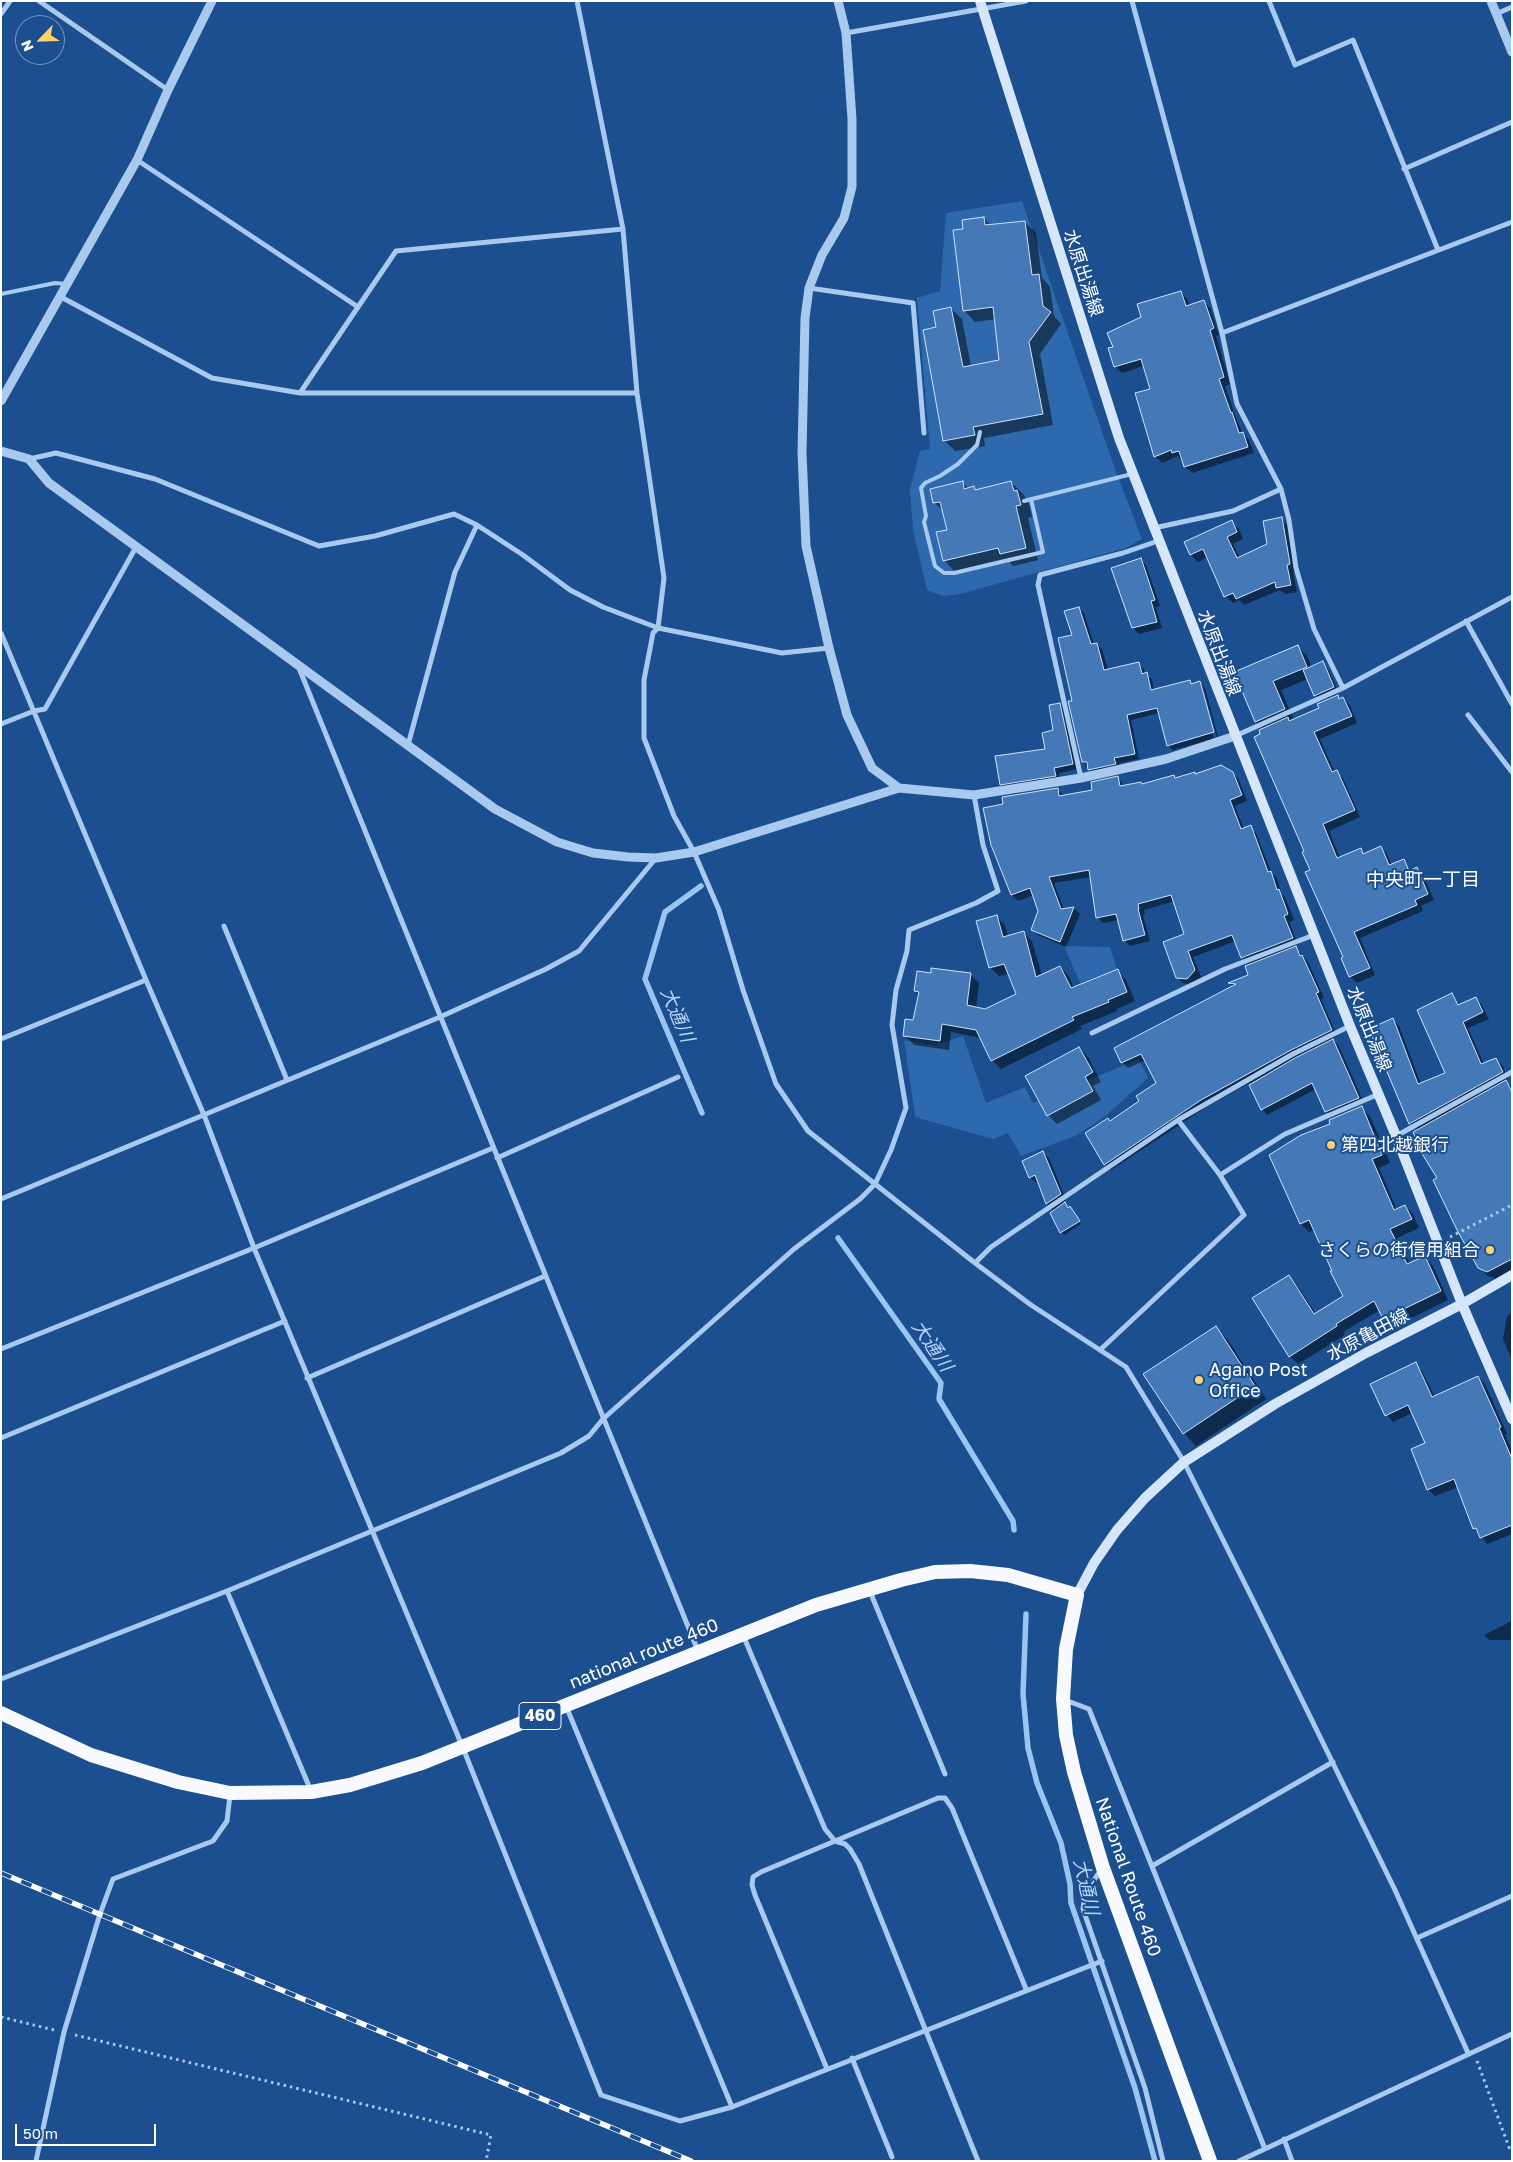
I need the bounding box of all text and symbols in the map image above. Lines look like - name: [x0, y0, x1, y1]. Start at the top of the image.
- north arrow: [15, 15, 65, 65]
- text: N: [17, 38, 37, 54]
- street label: 水原出湯線: [1059, 227, 1107, 319]
- street label: 水原出湯線: [1193, 607, 1245, 699]
- district label: 中央町一丁目: [1366, 869, 1480, 891]
- street label: 水原出湯線: [1342, 983, 1396, 1075]
- water label: 大通川: [655, 984, 699, 1046]
- place label: 第四北越銀行: [1341, 1134, 1449, 1156]
- marker: 第四北越銀行: [1325, 1139, 1337, 1151]
- place label: さくらの街信用組合: [1318, 1239, 1480, 1261]
- marker: さくらの街信用組合: [1484, 1244, 1496, 1256]
- street label: 水原亀田線: [1323, 1304, 1413, 1366]
- water label: 大通川: [907, 1316, 957, 1376]
- place label: Agano Post Office: [1209, 1359, 1308, 1402]
- marker: Agano Post Office: [1193, 1374, 1205, 1386]
- street label: national route 460: [566, 1614, 722, 1694]
- road number: 460: [519, 1702, 561, 1730]
- street label: National Route 460: [1091, 1795, 1165, 1959]
- water label: 大通川: [1068, 1857, 1104, 1917]
- scale bar: [18, 2114, 159, 2146]
- text: 50 m: [23, 2124, 58, 2142]

